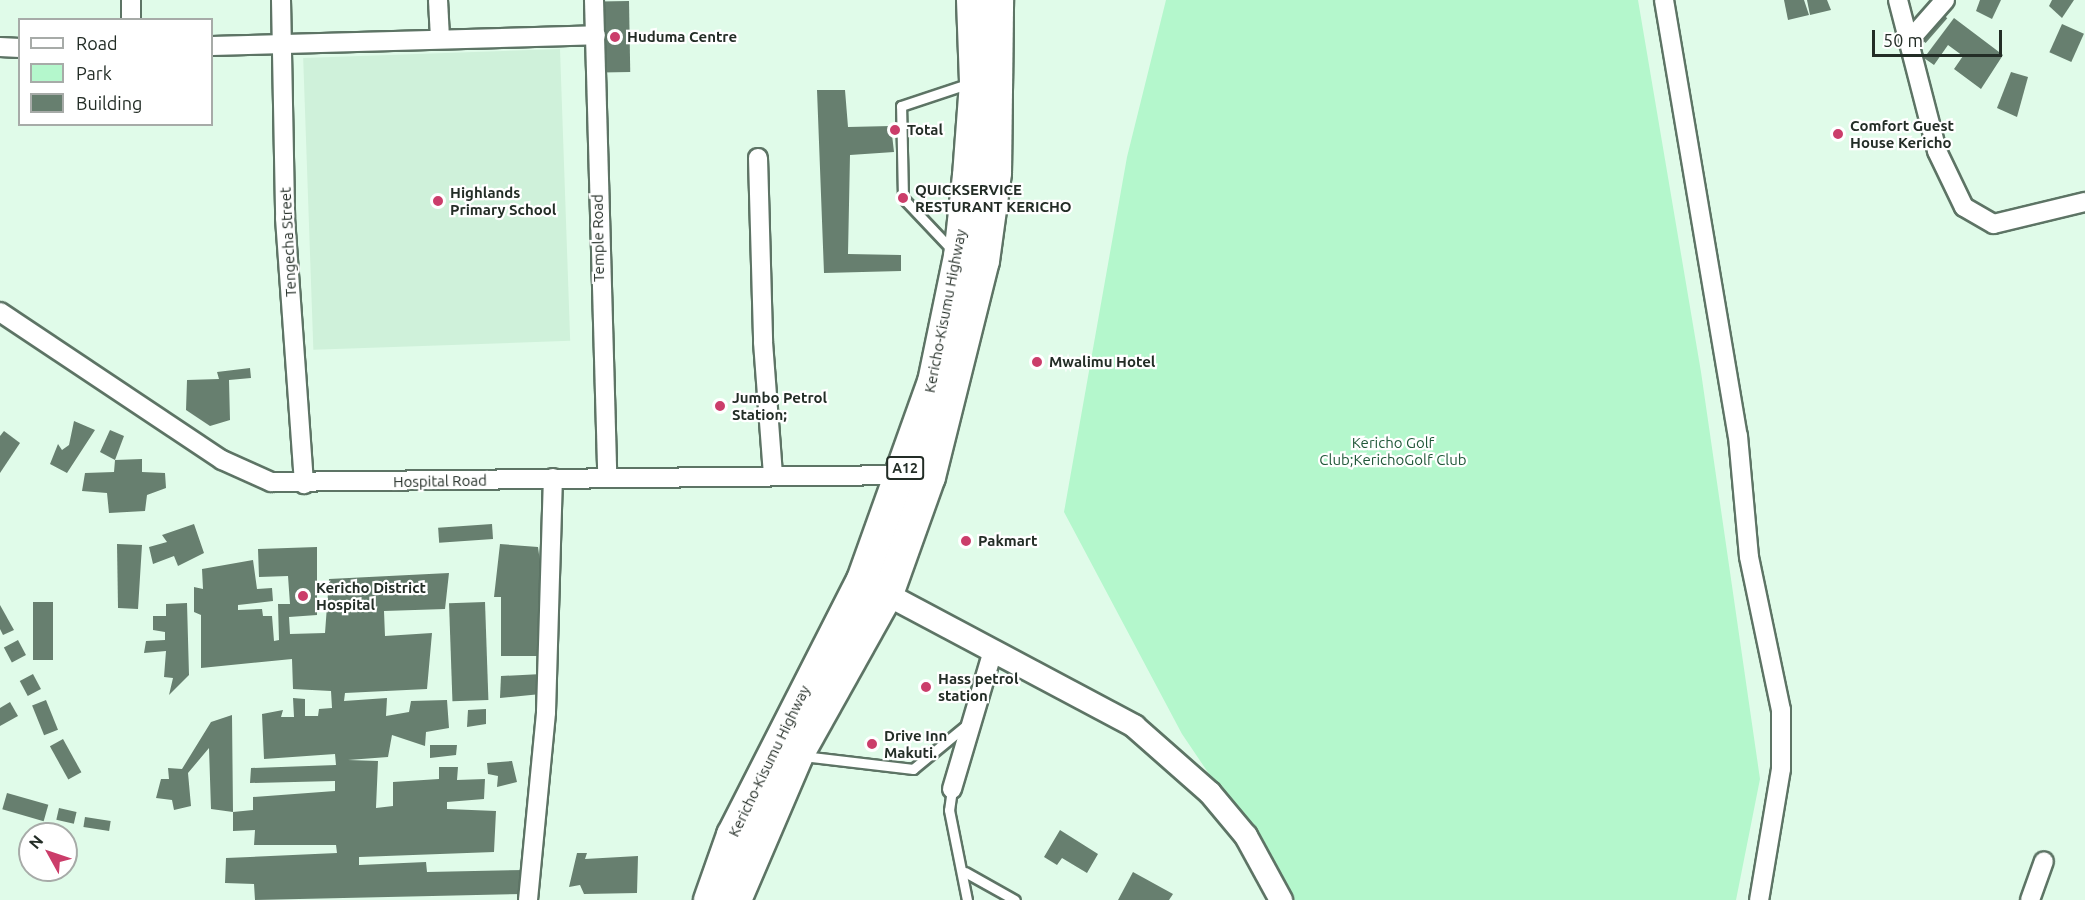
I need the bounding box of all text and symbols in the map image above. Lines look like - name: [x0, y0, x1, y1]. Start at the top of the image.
- legend: [18, 18, 213, 126]
- scale bar: [1875, 18, 2006, 56]
- place label: Huduma Centre: [627, 28, 737, 46]
- marker: Huduma Centre: [608, 30, 622, 44]
- text: 50 m: [1883, 30, 1923, 50]
- text: Road: [76, 33, 118, 53]
- text: Park: [76, 63, 112, 83]
- text: Building: [76, 93, 142, 113]
- place label: Comfort Guest House Kericho: [1850, 116, 1954, 151]
- place label: Total: [907, 121, 943, 139]
- marker: Total: [888, 123, 902, 137]
- marker: Comfort Guest House Kericho: [1831, 127, 1845, 141]
- place label: QUICKSERVICE RESTURANT KERICHO: [915, 180, 1072, 215]
- place label: Highlands Primary School: [450, 183, 556, 218]
- street label: Tengecha Street: [276, 187, 300, 297]
- marker: QUICKSERVICE RESTURANT KERICHO: [896, 191, 910, 205]
- marker: Highlands Primary School: [431, 194, 445, 208]
- street label: Temple Road: [588, 194, 608, 282]
- street label: Kericho-Kisumu Highway: [920, 228, 970, 394]
- place label: Mwalimu Hotel: [1049, 353, 1155, 371]
- marker: Mwalimu Hotel: [1030, 355, 1044, 369]
- place label: Jumbo Petrol Station;: [732, 388, 827, 423]
- marker: Jumbo Petrol Station;: [713, 399, 727, 413]
- park label: Kericho Golf Club;KerichoGolf Club: [1319, 433, 1467, 468]
- road number: A12: [886, 457, 924, 479]
- street label: Hospital Road: [393, 471, 487, 491]
- place label: Pakmart: [978, 532, 1038, 550]
- marker: Pakmart: [959, 534, 973, 548]
- place label: Kericho District Hospital: [316, 578, 426, 613]
- marker: Kericho District Hospital: [294, 587, 312, 605]
- place label: Hass petrol station: [938, 669, 1018, 704]
- marker: Hass petrol station: [919, 680, 933, 694]
- street label: Kericho-Kisumu Highway: [724, 682, 814, 840]
- place label: Drive Inn Makuti.: [884, 726, 947, 761]
- marker: Drive Inn Makuti.: [865, 737, 879, 751]
- north arrow: [18, 822, 78, 882]
- text: N: [25, 831, 46, 852]

